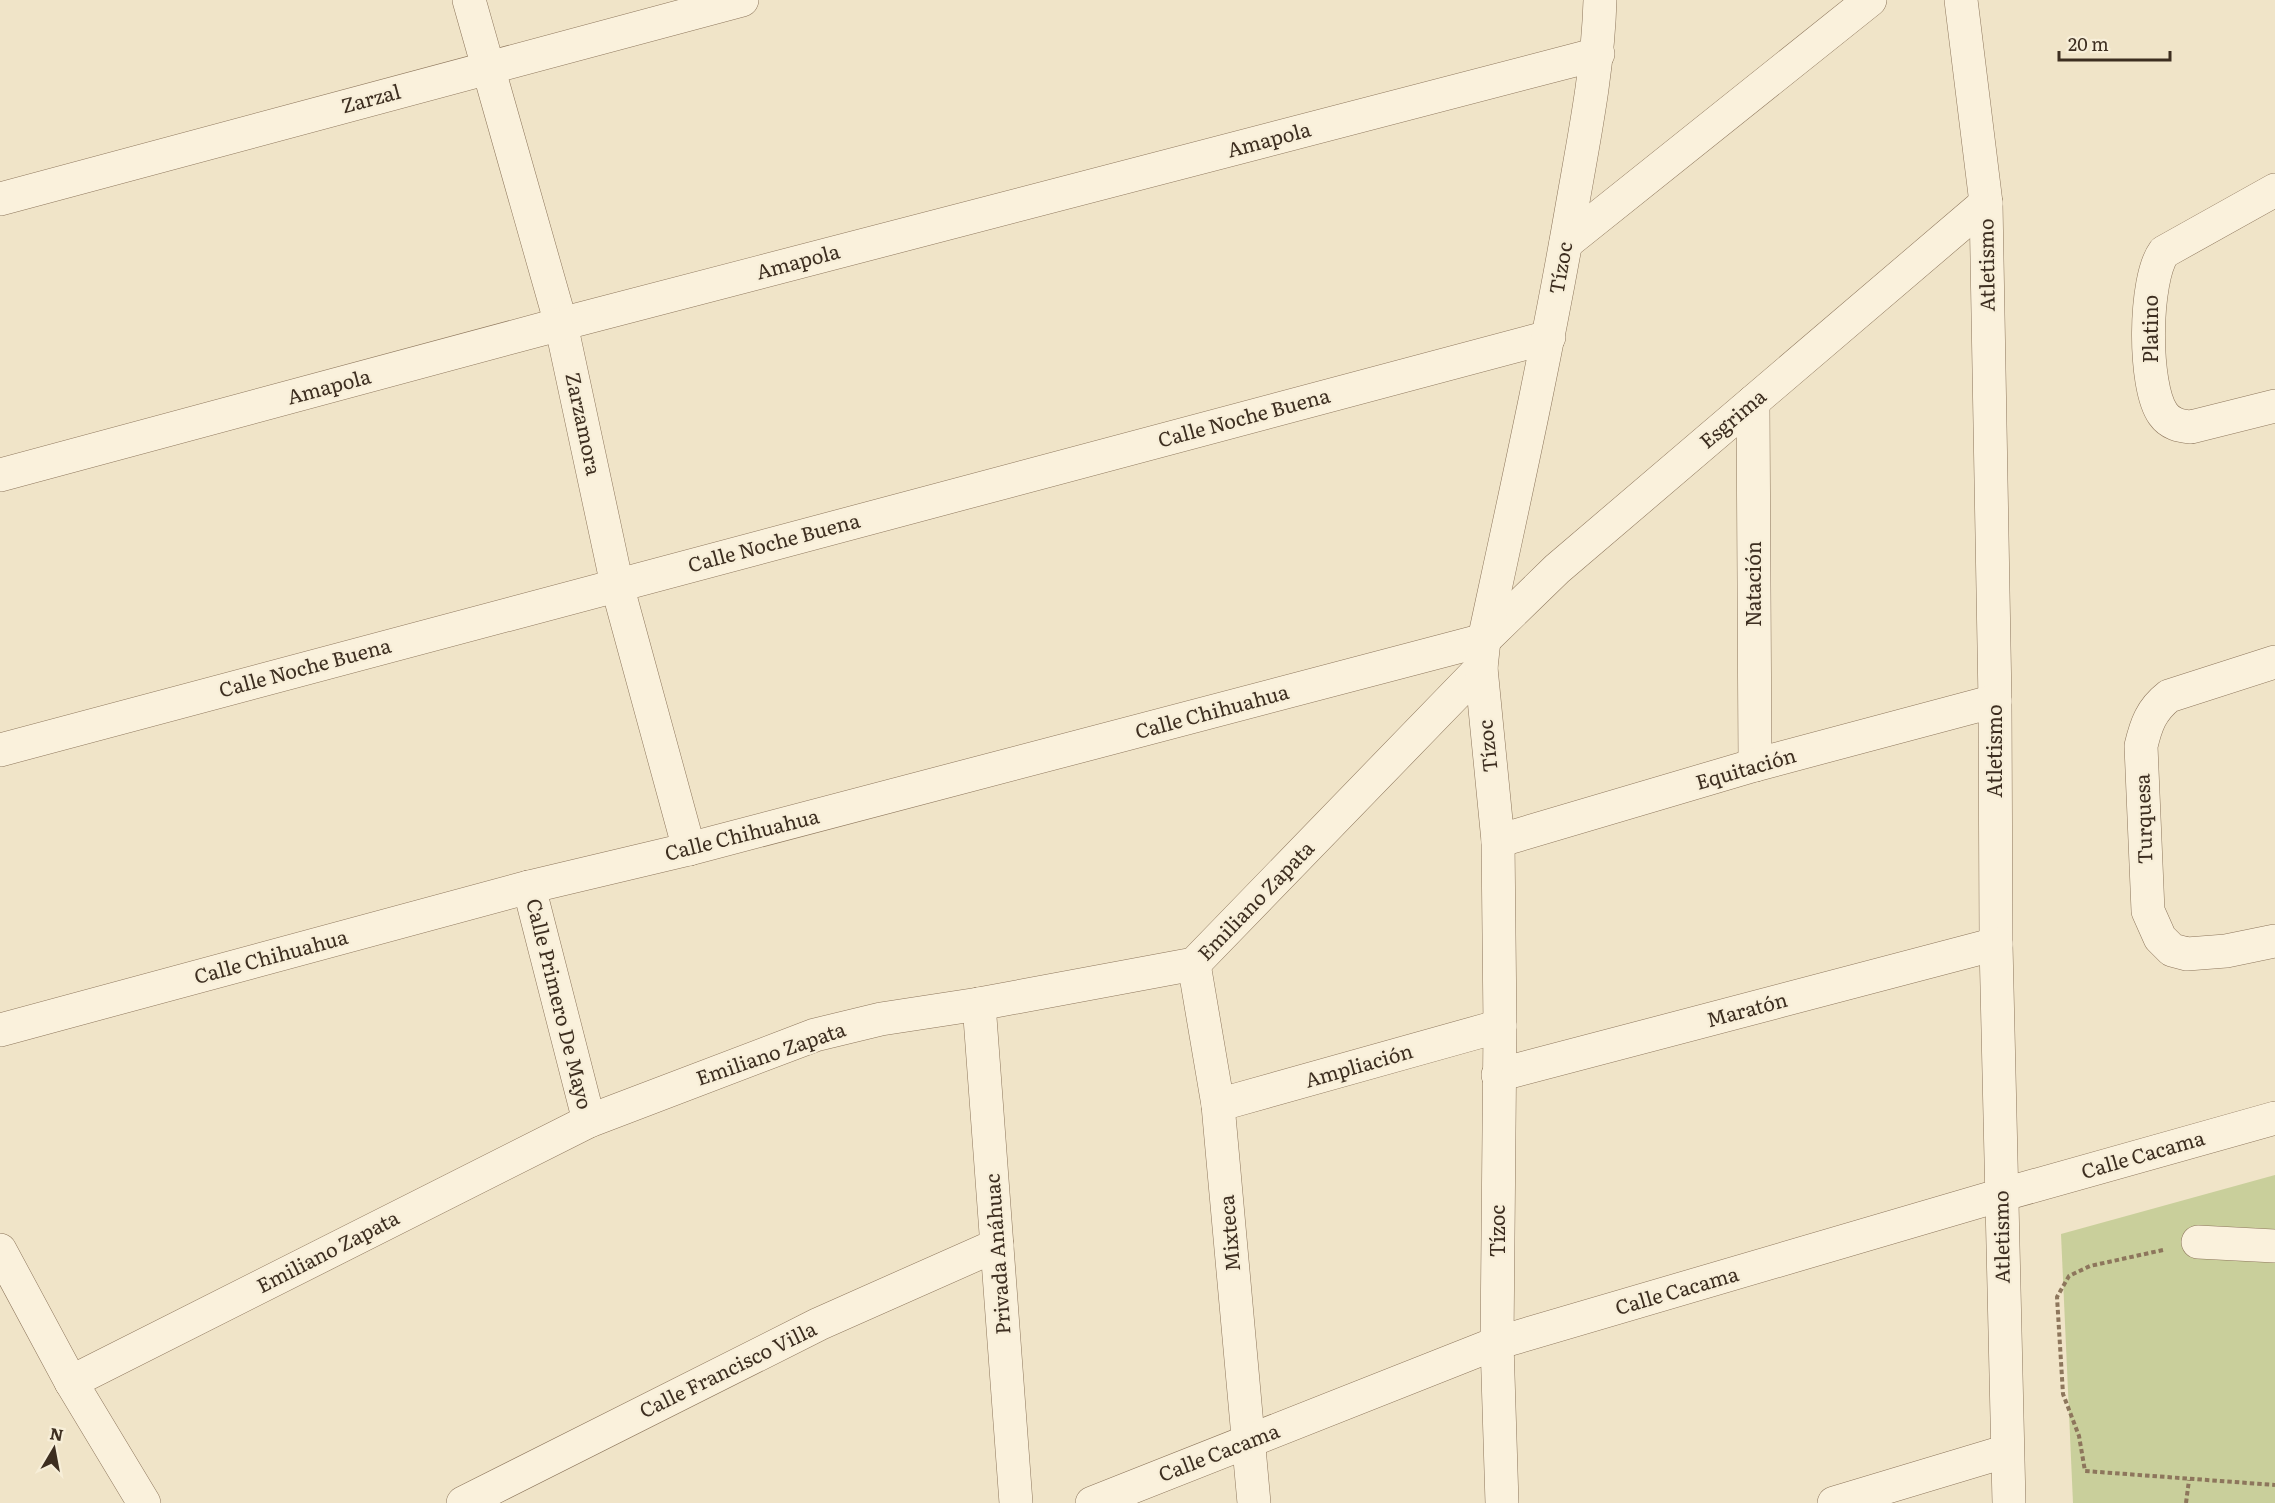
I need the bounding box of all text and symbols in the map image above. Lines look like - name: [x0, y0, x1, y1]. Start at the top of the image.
- scale bar: [2059, 24, 2170, 62]
- text: 20 m: [2068, 30, 2109, 57]
- street label: Zarzal: [337, 75, 404, 119]
- street label: Amapola: [1223, 112, 1314, 164]
- street label: Atletismo: [1969, 218, 2001, 312]
- street label: Amapola: [752, 234, 843, 286]
- street label: Tízoc: [1540, 239, 1578, 296]
- street label: Platino: [2134, 295, 2164, 363]
- street label: Amapola: [283, 359, 374, 411]
- street label: Zarzamora: [559, 369, 611, 478]
- street label: Calle Noche Buena: [1154, 379, 1333, 453]
- street label: Esgrima: [1692, 380, 1772, 454]
- street label: Calle Noche Buena: [684, 504, 863, 578]
- street label: Natación: [1737, 541, 1767, 627]
- street label: Calle Noche Buena: [215, 629, 394, 703]
- street label: Calle Chihuahua: [1131, 675, 1292, 745]
- street label: Atletismo: [1978, 704, 2008, 798]
- street label: Tízoc: [1468, 718, 1504, 774]
- street label: Equitación: [1692, 738, 1799, 796]
- street label: Turquesa: [2125, 773, 2159, 865]
- street label: Calle Chihuahua: [661, 799, 822, 867]
- street label: Emiliano Zapata: [1189, 833, 1320, 966]
- street label: Calle Primero De Mayo: [520, 895, 602, 1112]
- street label: Calle Chihuahua: [190, 920, 351, 990]
- street label: Maratón: [1703, 983, 1790, 1033]
- street label: Emiliano Zapata: [691, 1012, 849, 1092]
- street label: Ampliación: [1301, 1034, 1416, 1094]
- street label: Calle Cacama: [2077, 1121, 2208, 1185]
- street label: Privada Anáhuac: [975, 1173, 1017, 1336]
- street label: Atletismo: [1984, 1190, 2016, 1284]
- street label: Mixteca: [1210, 1193, 1246, 1273]
- street label: Emiliano Zapata: [251, 1201, 404, 1299]
- street label: Tízoc: [1481, 1205, 1511, 1257]
- street label: Calle Cacama: [1611, 1257, 1742, 1321]
- street label: Calle Francisco Villa: [633, 1312, 821, 1424]
- street label: Calle Cacama: [1153, 1414, 1283, 1488]
- north arrow: [24, 1419, 84, 1479]
- text: N: [48, 1420, 65, 1446]

